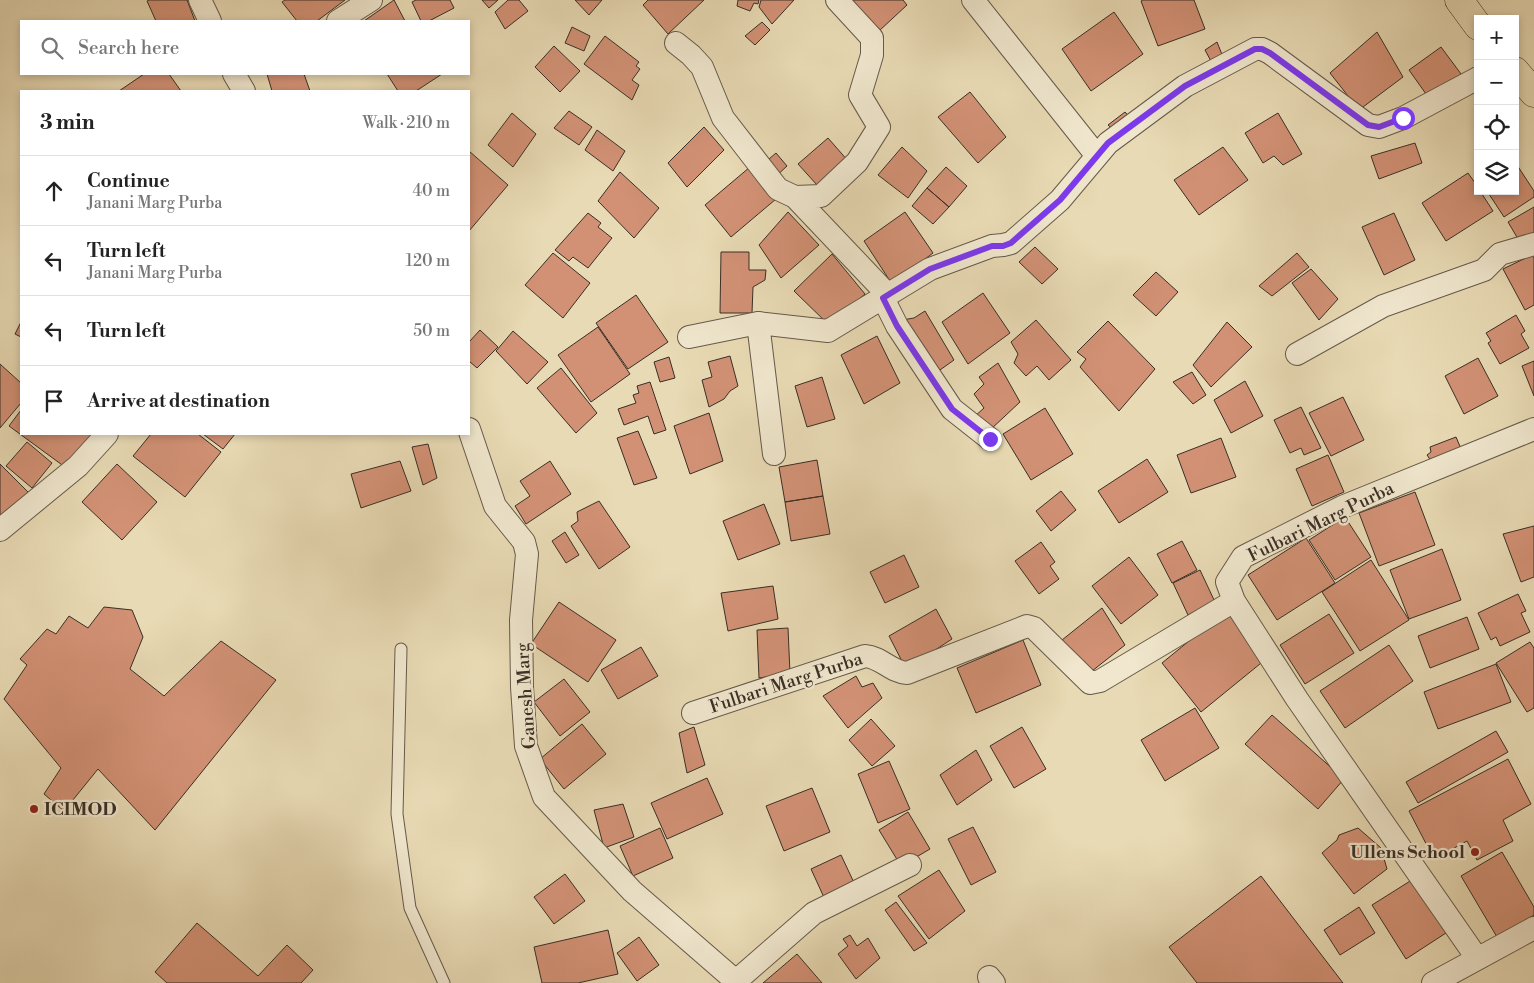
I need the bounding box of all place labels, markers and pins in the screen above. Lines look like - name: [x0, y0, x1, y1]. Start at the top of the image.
- place label: ICIMOD: [44, 798, 117, 821]
- marker: ICIMOD: [28, 803, 40, 815]
- place label: Ullens School: [1350, 841, 1465, 864]
- marker: Ullens School: [1469, 846, 1481, 858]

